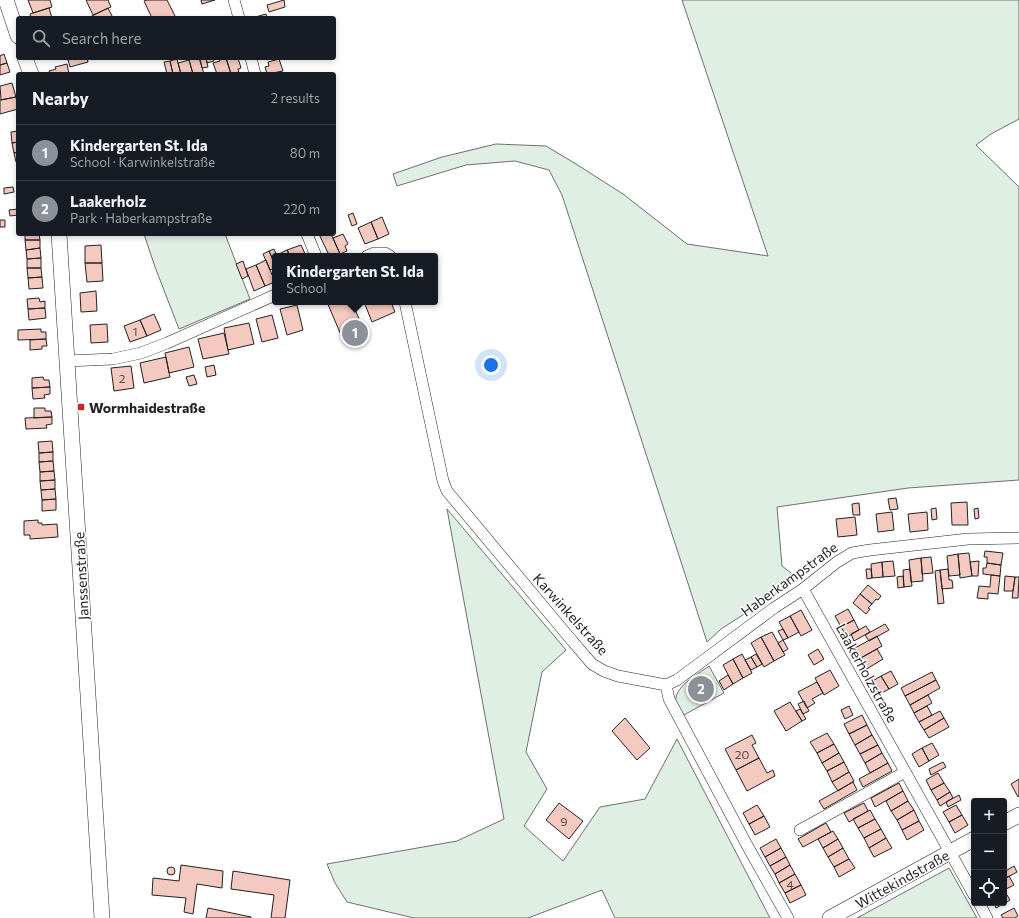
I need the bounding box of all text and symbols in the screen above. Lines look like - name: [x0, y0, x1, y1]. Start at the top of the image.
- search box: [16, 16, 336, 60]
- icon: search: [30, 27, 52, 49]
- text: Search here: [62, 29, 141, 47]
- text: Nearby: [32, 88, 89, 109]
- text: 2 results: [271, 90, 320, 106]
- text: Kindergarten St. Ida: [70, 136, 208, 154]
- text: 1: [42, 145, 48, 161]
- text: 80 m: [290, 145, 320, 161]
- text: School · Karwinkelstraße: [70, 154, 215, 170]
- text: Laakerholz: [70, 192, 146, 210]
- text: 2: [41, 201, 49, 217]
- text: 220 m: [283, 201, 320, 217]
- text: Park · Haberkampstraße: [70, 210, 212, 226]
- popup: [272, 253, 438, 305]
- text: Kindergarten St. Ida: [286, 262, 424, 280]
- text: School: [286, 280, 327, 296]
- pin: 1: [342, 318, 368, 348]
- house number: 1: [132, 324, 138, 338]
- your location: [481, 355, 501, 375]
- house number: 2: [119, 371, 126, 385]
- place label: Wormhaidestraße: [89, 399, 205, 416]
- marker: Wormhaidestraße: [76, 402, 86, 412]
- street label: Janssenstraße: [70, 531, 92, 621]
- street label: Haberkampstraße: [737, 538, 841, 620]
- street label: Karwinkelstraße: [530, 570, 612, 658]
- street label: Laakerholzstraße: [833, 621, 901, 725]
- pin: 2: [688, 674, 714, 704]
- house number: 20: [735, 747, 749, 761]
- map controls: [971, 798, 1007, 906]
- button: +: [971, 798, 1007, 834]
- house number: 9: [560, 814, 568, 828]
- button: −: [971, 834, 1007, 870]
- street label: Wittekindstraße: [852, 846, 952, 912]
- button: locate: [971, 870, 1007, 906]
- house number: 4: [786, 877, 794, 891]

